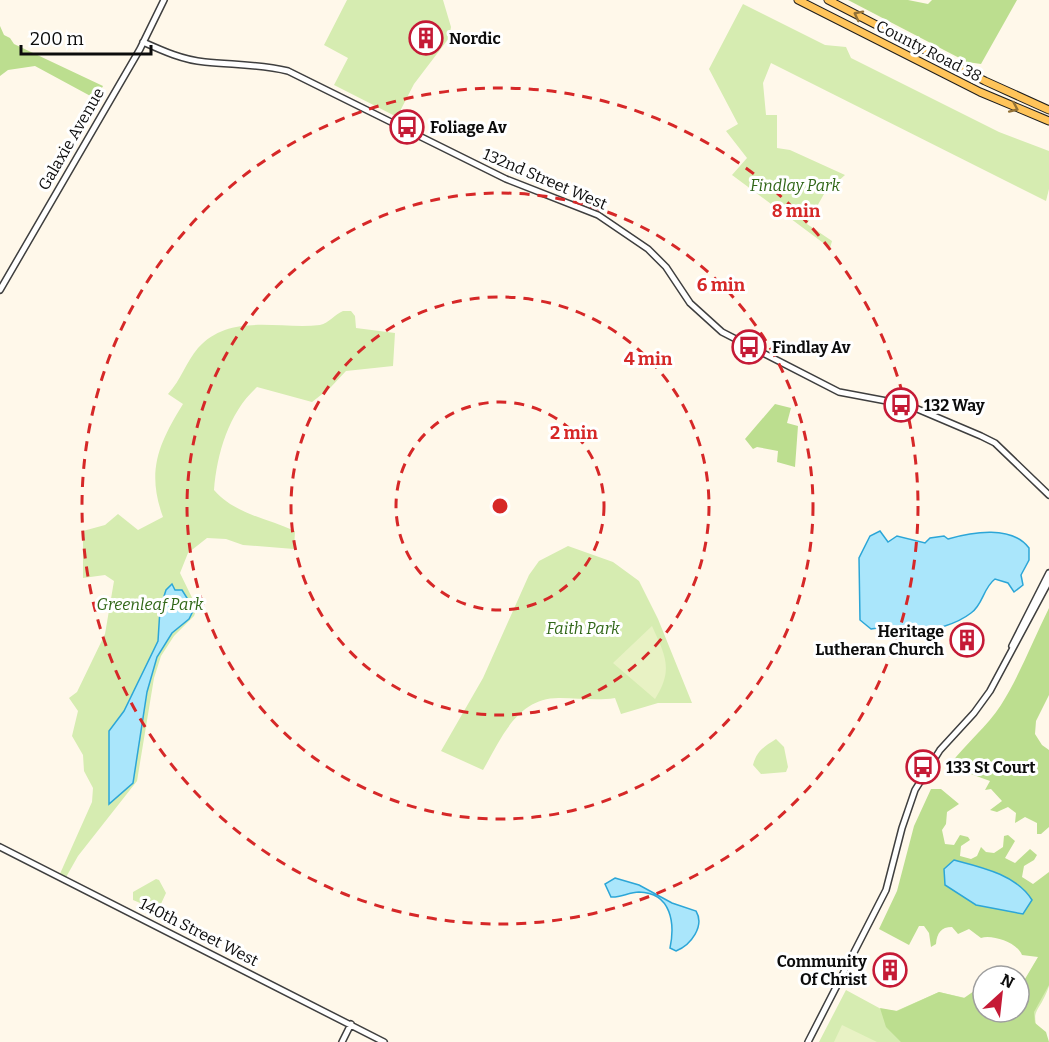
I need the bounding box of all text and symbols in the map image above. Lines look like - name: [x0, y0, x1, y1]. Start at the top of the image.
- one-way arrow: [853, 11, 864, 23]
- street label: County Road 38: [873, 16, 985, 86]
- scale bar: [21, 18, 152, 56]
- building icon: Nordic: [408, 20, 444, 56]
- text: 200 m: [30, 28, 84, 50]
- place label: Nordic: [449, 29, 501, 48]
- street label: Galaxie Avenue: [34, 84, 108, 194]
- one-way arrow: [1008, 100, 1019, 112]
- bus stop icon: Foliage Av: [389, 109, 425, 145]
- place label: Foliage Av: [430, 118, 507, 137]
- street label: 132nd Street West: [480, 144, 610, 214]
- park label: Findlay Park: [750, 176, 840, 195]
- text: 8 min: [772, 200, 821, 222]
- text: 6 min: [697, 274, 746, 296]
- bus stop icon: Findlay Av: [731, 329, 767, 365]
- place label: Findlay Av: [772, 338, 851, 357]
- text: 4 min: [624, 348, 673, 370]
- bus stop icon: 132 Way: [883, 387, 919, 423]
- place label: 132 Way: [924, 396, 985, 415]
- text: 2 min: [550, 422, 598, 444]
- centre of rings: [490, 496, 510, 516]
- park label: Greenleaf Park: [97, 595, 204, 614]
- park label: Faith Park: [546, 619, 620, 638]
- place label: Heritage Lutheran Church: [815, 622, 944, 659]
- building icon: Heritage Lutheran Church: [949, 622, 985, 658]
- bus stop icon: 133 St Court: [905, 749, 941, 785]
- place label: 133 St Court: [946, 758, 1036, 777]
- street label: 140th Street West: [136, 894, 262, 970]
- place label: Community Of Christ: [777, 952, 868, 989]
- building icon: Community Of Christ: [872, 952, 908, 988]
- north arrow: [971, 964, 1031, 1024]
- text: N: [998, 970, 1017, 992]

